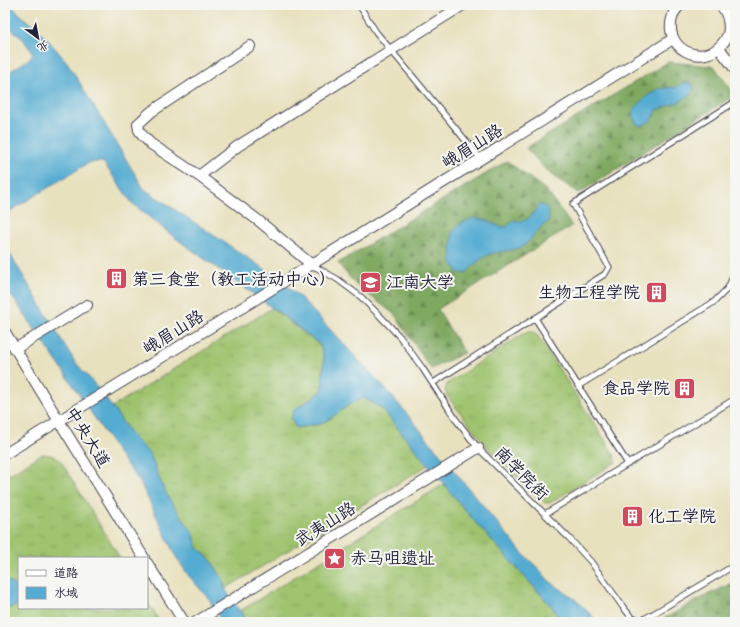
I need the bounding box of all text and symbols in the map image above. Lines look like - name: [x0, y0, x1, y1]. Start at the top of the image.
- north arrow: [18, 18, 58, 58]
- text: 北: [35, 38, 51, 54]
- street label: 峨眉山路: [438, 120, 506, 172]
- building icon: 第三食堂（教工活动中心）: [104, 266, 130, 292]
- place label: 第三食堂（教工活动中心）: [132, 269, 336, 289]
- school or university icon: 江南大学: [357, 269, 383, 295]
- place label: 江南大学: [386, 272, 454, 292]
- building icon: 生物工程学院: [643, 279, 669, 305]
- place label: 生物工程学院: [538, 282, 640, 302]
- street label: 峨眉山路: [139, 306, 207, 358]
- building icon: 食品学院: [672, 375, 698, 401]
- place label: 食品学院: [602, 378, 670, 398]
- street label: 中央大道: [62, 403, 114, 471]
- street label: 南学院街: [491, 442, 553, 504]
- street label: 武夷山路: [291, 498, 359, 550]
- building icon: 化工学院: [619, 503, 645, 529]
- place label: 化工学院: [648, 506, 716, 526]
- place icon: 赤马咀遗址: [321, 545, 347, 571]
- place label: 赤马咀遗址: [350, 548, 435, 568]
- legend: [18, 557, 148, 609]
- text: 道路: [54, 566, 78, 580]
- text: 水域: [54, 586, 78, 600]

